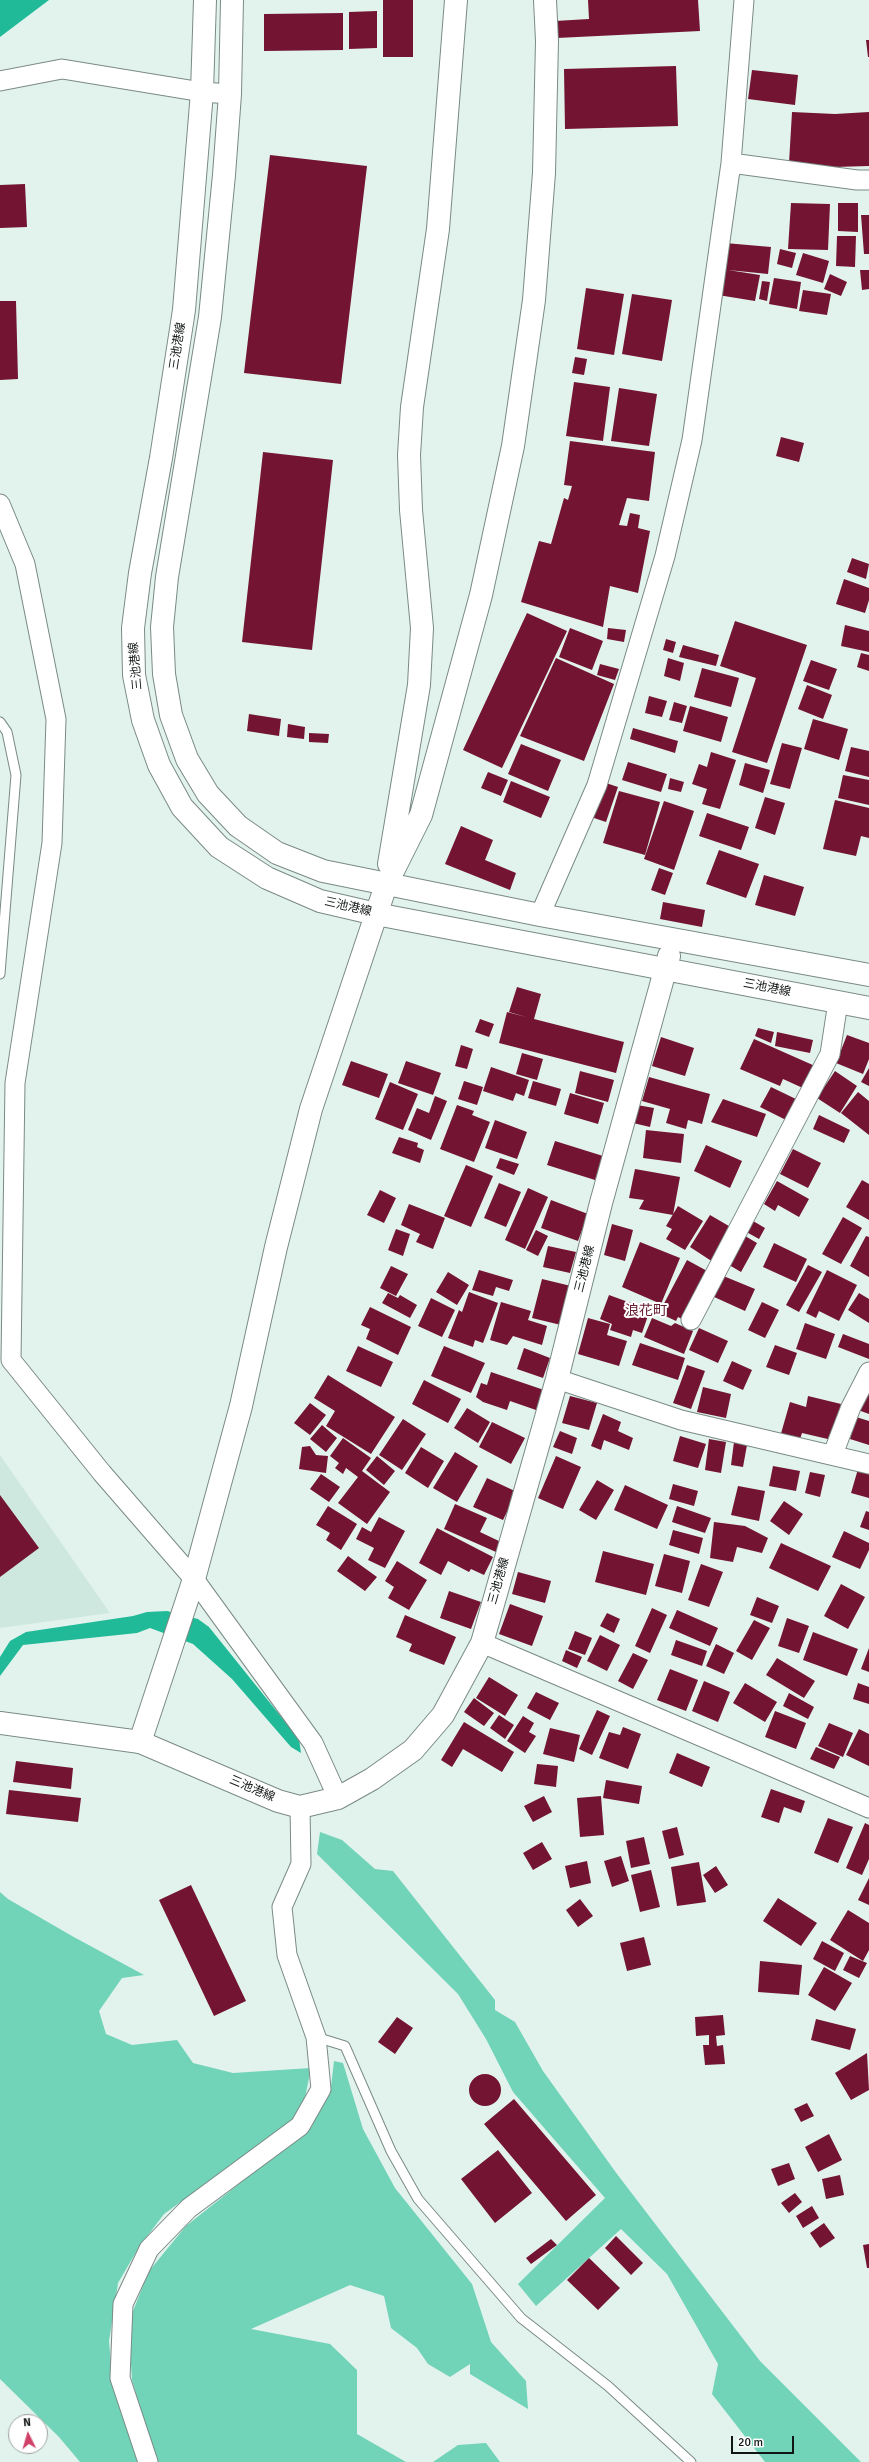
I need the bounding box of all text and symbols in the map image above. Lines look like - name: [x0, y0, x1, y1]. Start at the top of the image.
- street label: 三池港線: [167, 321, 189, 371]
- street label: 三池港線: [127, 641, 145, 691]
- street label: 三池港線: [323, 895, 373, 919]
- street label: 三池港線: [742, 976, 792, 1000]
- street label: 三池港線: [572, 1244, 598, 1294]
- district label: 浪花町: [625, 1303, 667, 1319]
- street label: 三池港線: [485, 1556, 513, 1606]
- street label: 三池港線: [227, 1773, 277, 1805]
- north arrow: [8, 2414, 48, 2454]
- text: N: [23, 2416, 31, 2429]
- scale bar: [733, 2428, 796, 2454]
- text: 20 m: [738, 2435, 763, 2450]

